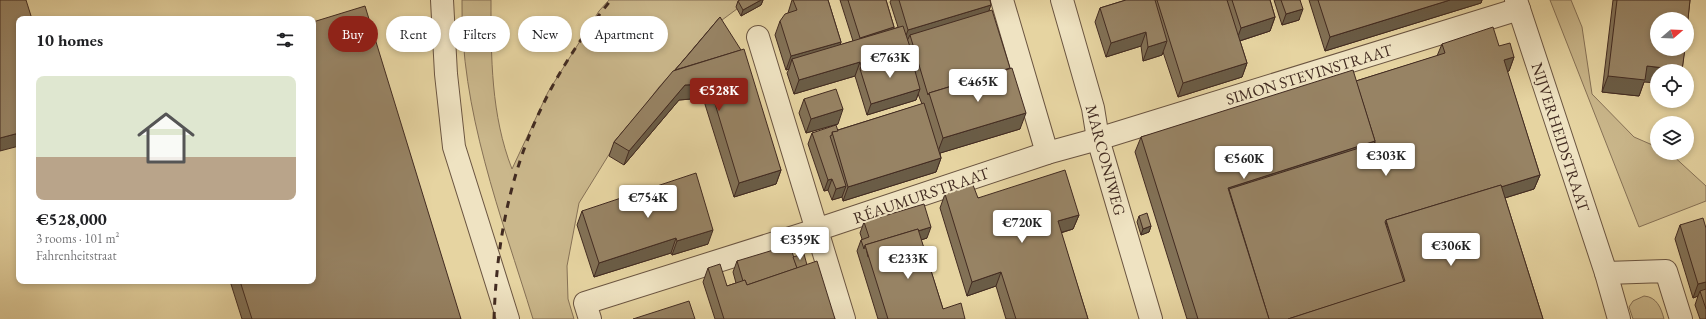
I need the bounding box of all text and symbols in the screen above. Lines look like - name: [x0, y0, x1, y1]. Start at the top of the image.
- north arrow: [1650, 12, 1694, 56]
- map controls: [1650, 12, 1694, 160]
- chip: Buy: [328, 16, 378, 52]
- chip: Rent: [386, 16, 441, 52]
- chip: Filters: [449, 16, 510, 52]
- chip: New: [518, 16, 572, 52]
- chip: Apartment: [580, 16, 668, 52]
- text: 10 homes: [36, 29, 103, 51]
- icon: filters: [274, 29, 296, 51]
- street label: SIMON STEVINSTRAAT: [1223, 39, 1395, 110]
- pin: €763K: [862, 45, 918, 79]
- text: €763K: [870, 49, 910, 66]
- street label: NIJVERHEIDSTRAAT: [1526, 60, 1595, 215]
- button: locate: [1650, 64, 1694, 108]
- pin: €465K: [950, 69, 1006, 103]
- text: €465K: [958, 73, 998, 90]
- pin: €528K: [691, 78, 747, 112]
- text: €528K: [699, 82, 739, 99]
- icon: home: [130, 102, 202, 174]
- street label: MARCONIWEG: [1081, 102, 1130, 218]
- button: layers: [1650, 116, 1694, 160]
- pin: €303K: [1358, 143, 1414, 177]
- pin: €560K: [1216, 146, 1272, 180]
- text: €303K: [1366, 147, 1406, 164]
- text: €560K: [1224, 150, 1264, 167]
- street label: RÉAUMURSTRAAT: [850, 162, 992, 229]
- pin: €754K: [620, 185, 676, 219]
- text: €754K: [628, 189, 668, 206]
- text: €528,000: [36, 208, 107, 230]
- pin: €720K: [994, 210, 1050, 244]
- text: €720K: [1002, 214, 1042, 231]
- pin: €359K: [772, 227, 828, 261]
- text: 3 rooms · 101 m²: [36, 230, 120, 247]
- text: €359K: [780, 231, 820, 248]
- pin: €306K: [1423, 233, 1479, 267]
- text: €306K: [1431, 237, 1471, 254]
- pin: €233K: [880, 246, 936, 280]
- text: Fahrenheitstraat: [36, 247, 117, 264]
- text: €233K: [888, 250, 928, 267]

